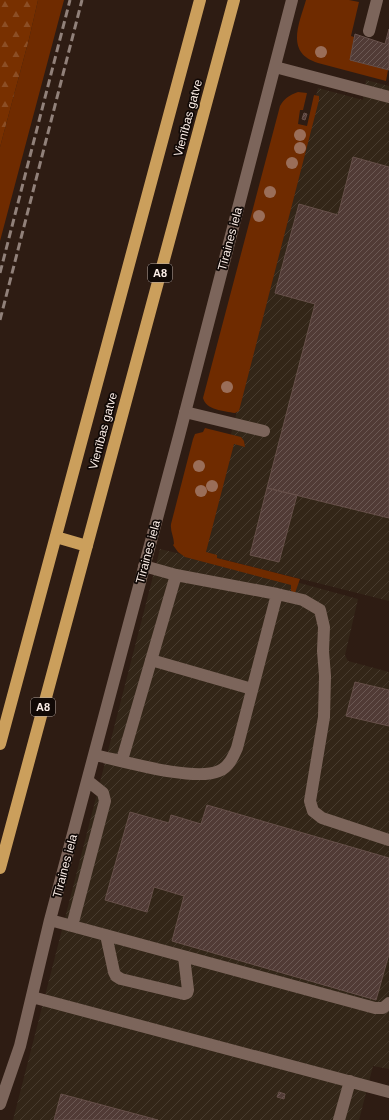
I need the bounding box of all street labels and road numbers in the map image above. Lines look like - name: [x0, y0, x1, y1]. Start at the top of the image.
- street label: Vienības gatve: [171, 78, 205, 158]
- street label: Tīraines iela: [215, 205, 245, 272]
- road number: A8: [148, 264, 172, 282]
- street label: Vienības gatve: [86, 391, 120, 471]
- street label: Tīraines iela: [133, 518, 163, 585]
- road number: A8: [31, 698, 55, 716]
- street label: Tīraines iela: [50, 832, 80, 899]

